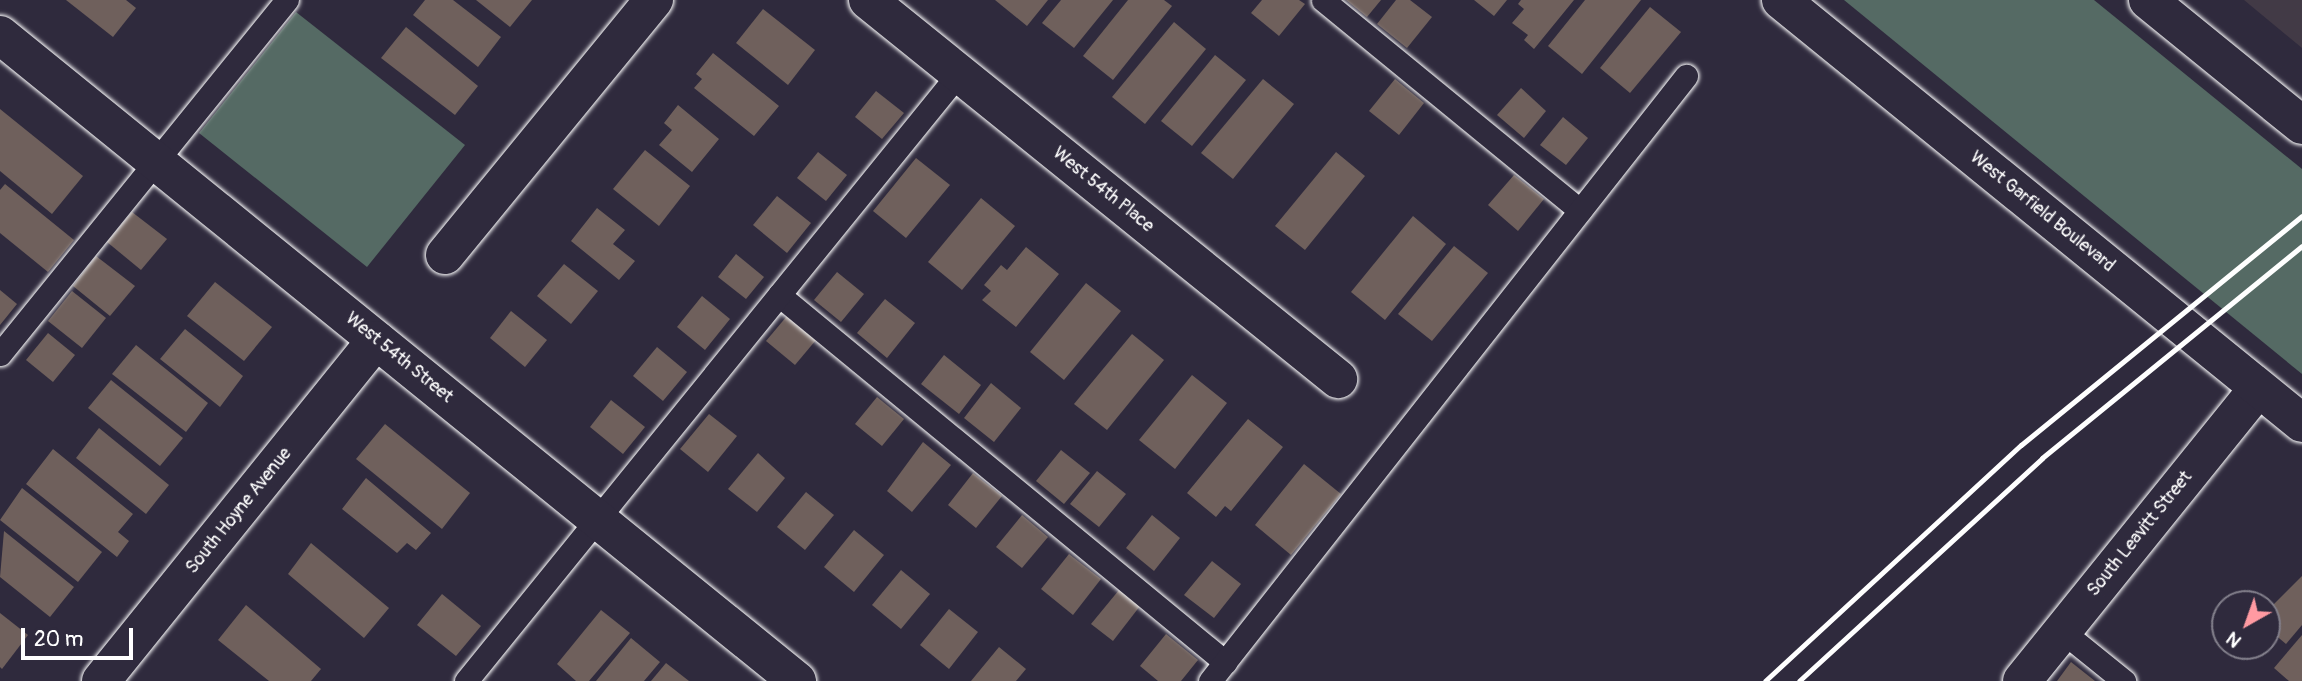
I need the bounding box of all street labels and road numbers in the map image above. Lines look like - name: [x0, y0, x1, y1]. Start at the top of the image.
- street label: West 54th Place: [1048, 143, 1158, 237]
- street label: West Garfield Boulevard: [1965, 147, 2119, 277]
- street label: West 54th Street: [341, 308, 457, 408]
- street label: South Hoyne Avenue: [182, 444, 296, 578]
- street label: South Leavitt Street: [2083, 467, 2197, 601]

